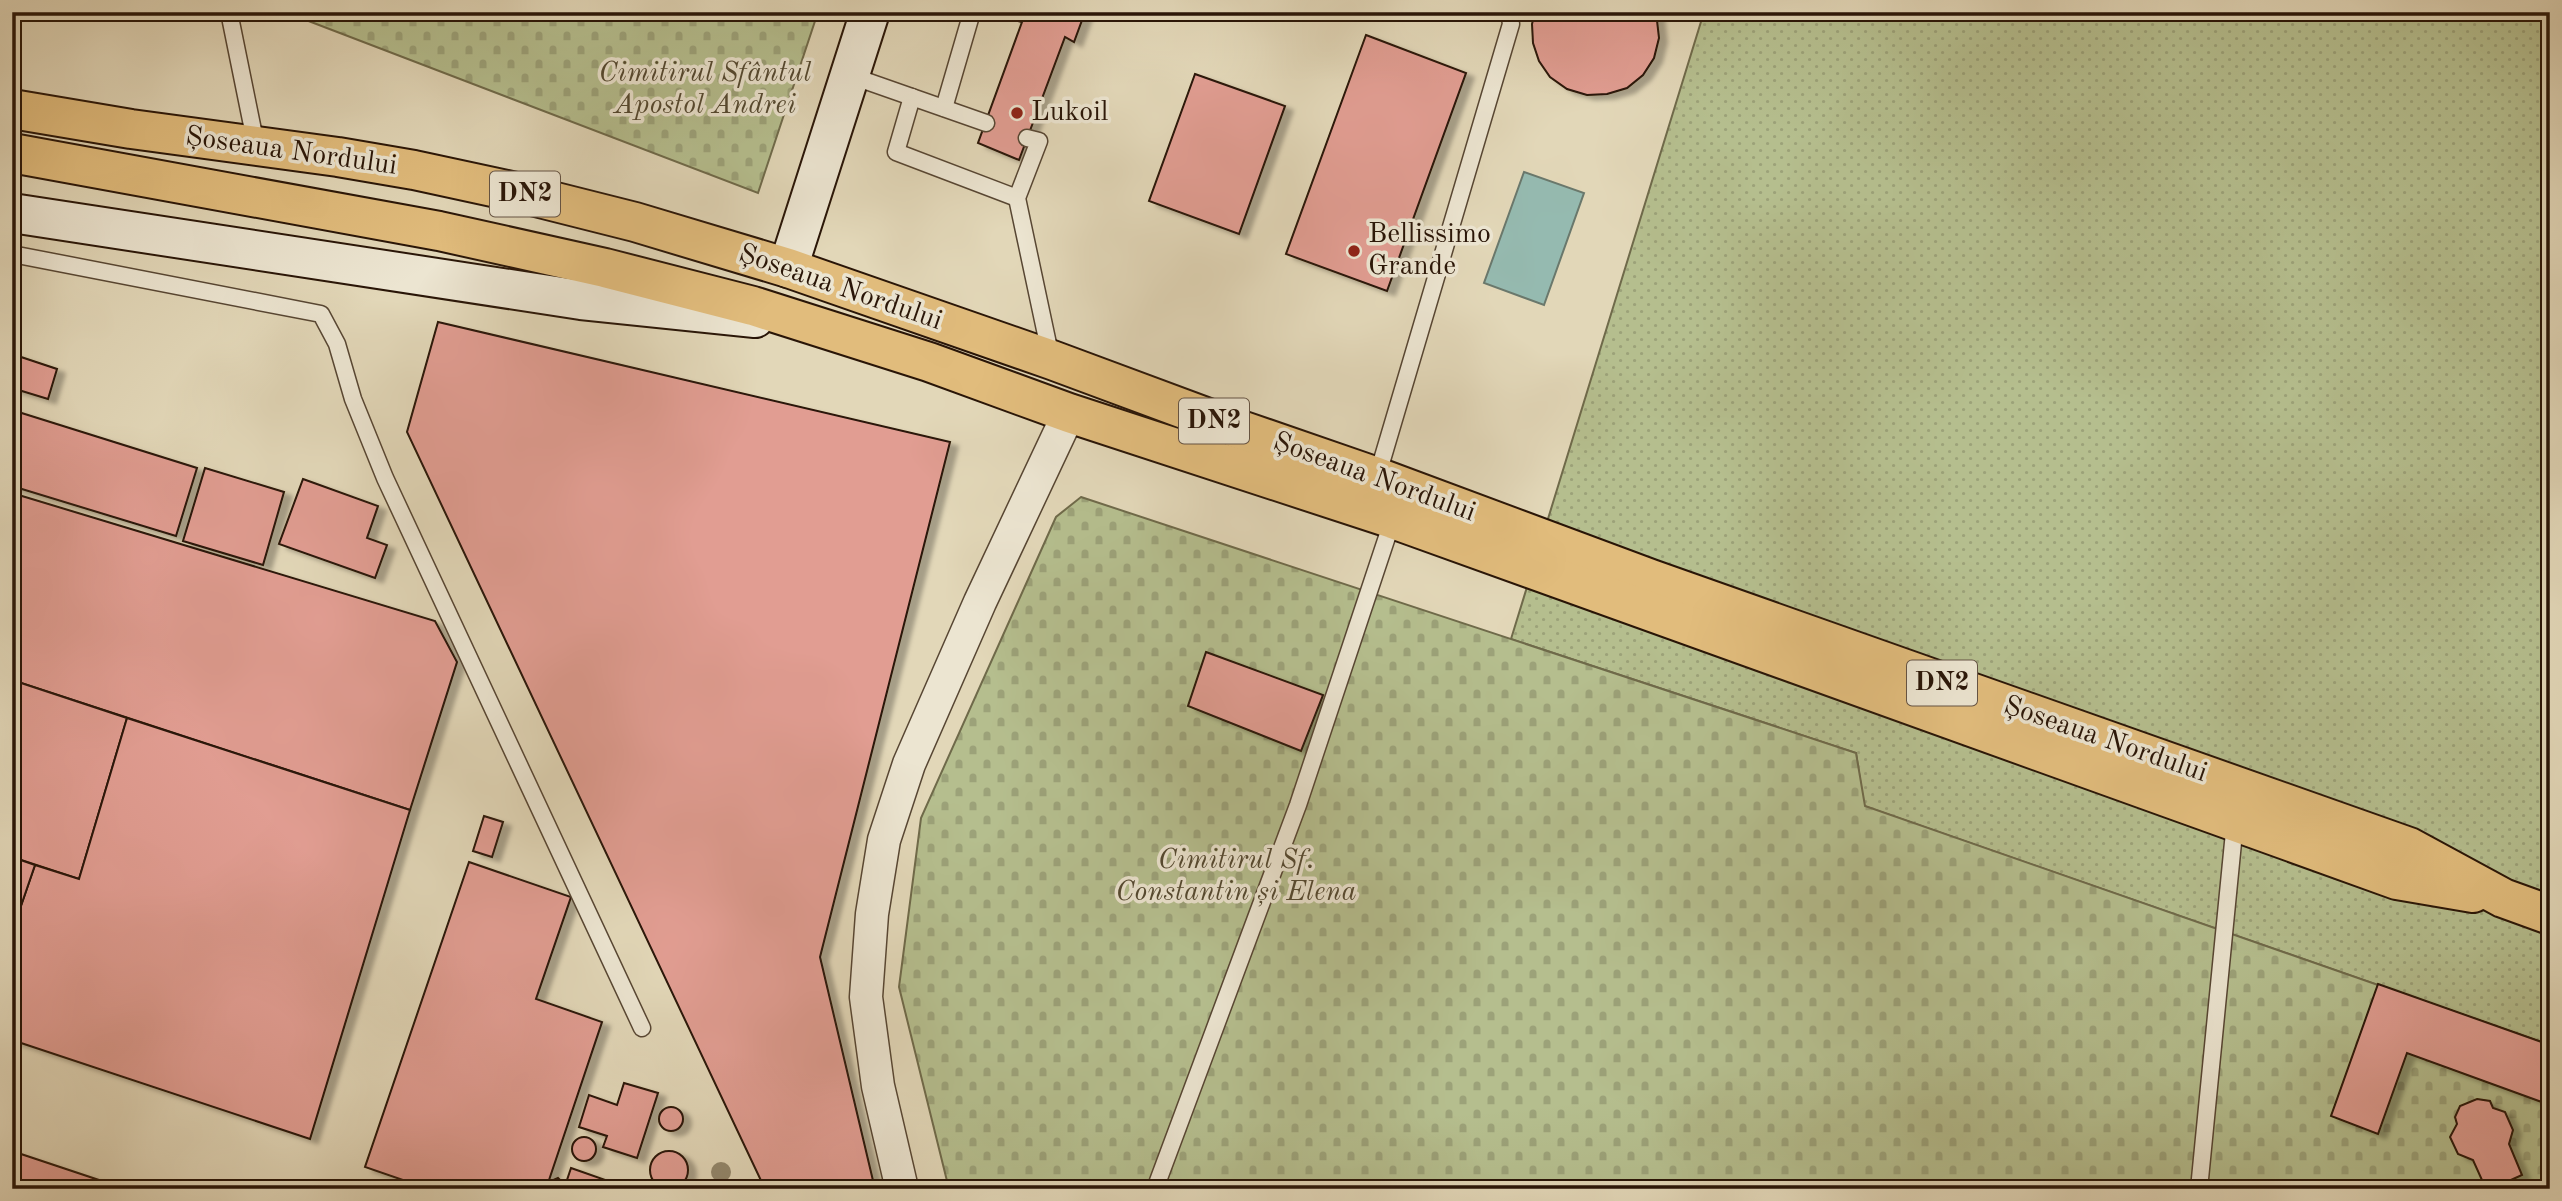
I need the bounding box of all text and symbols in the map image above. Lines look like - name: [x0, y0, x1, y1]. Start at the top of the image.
- park label: Cimitirul Sfântul Apostol Andrei: [599, 60, 811, 120]
- place label: Lukoil: [1031, 99, 1108, 127]
- marker: Lukoil: [1009, 105, 1025, 121]
- street label: Șoseaua Nordului: [183, 123, 399, 181]
- road number: DN2: [490, 172, 560, 216]
- place label: Bellissimo Grande: [1368, 221, 1491, 281]
- street label: Șoseaua Nordului: [735, 240, 945, 336]
- marker: Bellissimo Grande: [1346, 243, 1362, 259]
- road number: DN2: [1179, 398, 1249, 444]
- street label: Șoseaua Nordului: [1269, 428, 1479, 528]
- road number: DN2: [1907, 660, 1977, 706]
- street label: Șoseaua Nordului: [2000, 692, 2210, 788]
- park label: Cimitirul Sf. Constantin și Elena: [1116, 847, 1356, 907]

